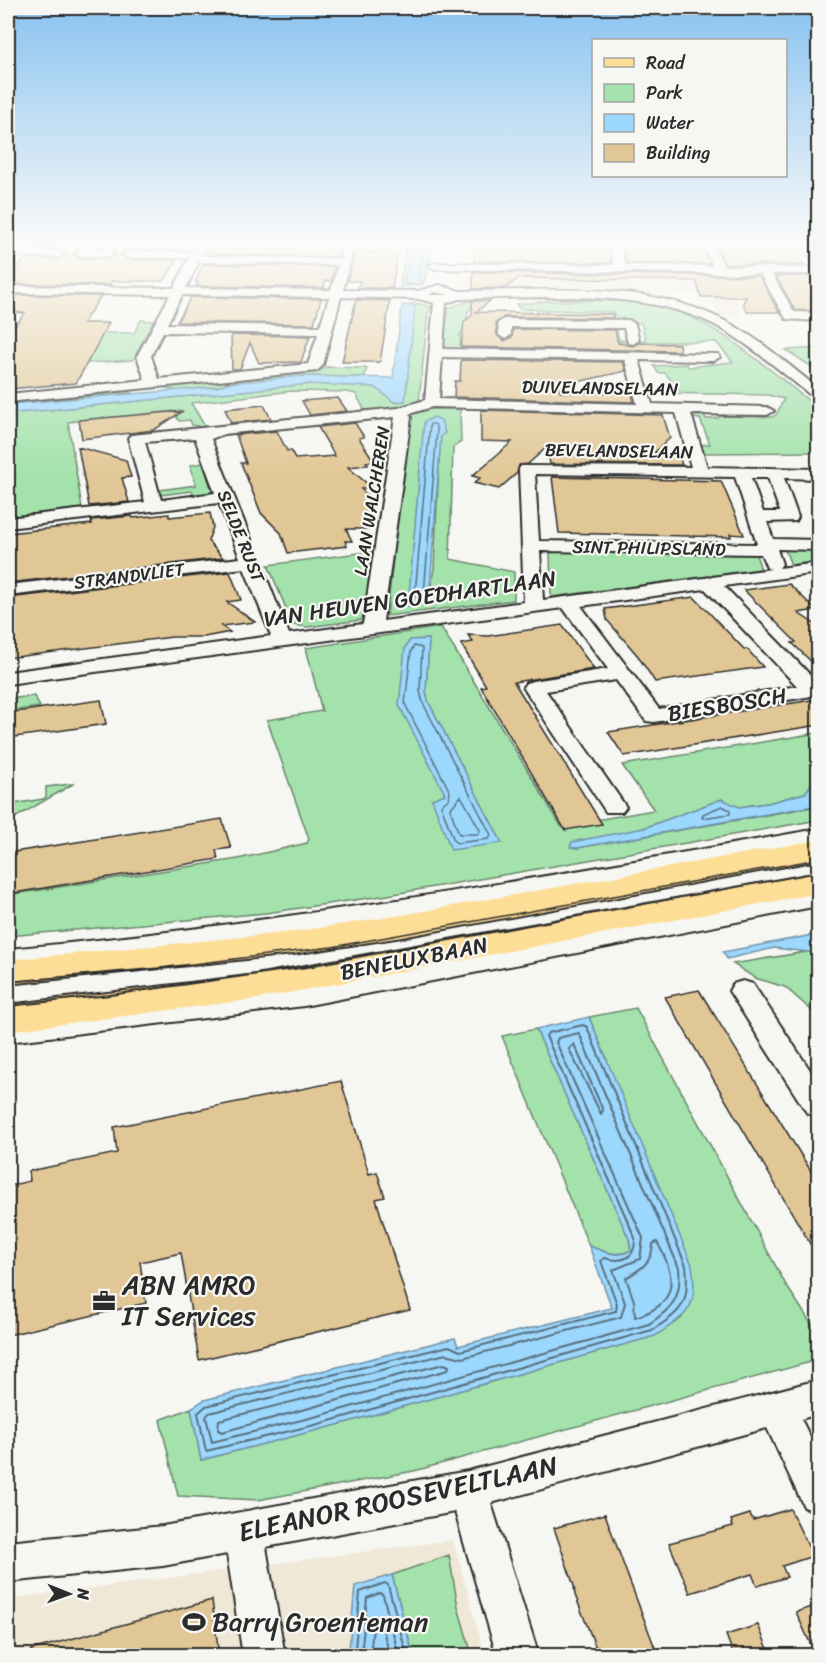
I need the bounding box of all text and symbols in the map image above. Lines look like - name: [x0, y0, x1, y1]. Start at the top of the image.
- legend: [592, 39, 787, 177]
- text: Road: [646, 47, 686, 79]
- text: Park: [646, 77, 683, 109]
- text: Water: [646, 107, 695, 139]
- text: Building: [646, 137, 710, 169]
- street label: DUIVELANDSELAAN: [522, 371, 679, 405]
- street label: LAAN WALCHEREN: [344, 424, 400, 578]
- street label: BEVELANDSELAAN: [545, 434, 694, 468]
- street label: SELDE RUST: [208, 485, 275, 588]
- street label: SINT PHILIPSLAND: [572, 531, 726, 565]
- street label: STRANDVLIET: [72, 553, 187, 599]
- street label: VAN HEUVEN GOEDHARTLAAN: [261, 559, 559, 638]
- street label: BIESBOSCH: [665, 676, 790, 733]
- street label: BENELUXBAAN: [337, 925, 491, 992]
- place label: ABN AMRO IT Services: [121, 1261, 256, 1340]
- office icon: ABN AMRO IT Services: [91, 1288, 117, 1314]
- street label: ELEANOR ROOSEVELTLAAN: [234, 1442, 562, 1556]
- north arrow: [39, 1564, 99, 1624]
- text: N: [69, 1587, 98, 1601]
- place label: Barry Groenteman: [212, 1598, 429, 1646]
- sports icon: Barry Groenteman: [181, 1609, 207, 1635]

